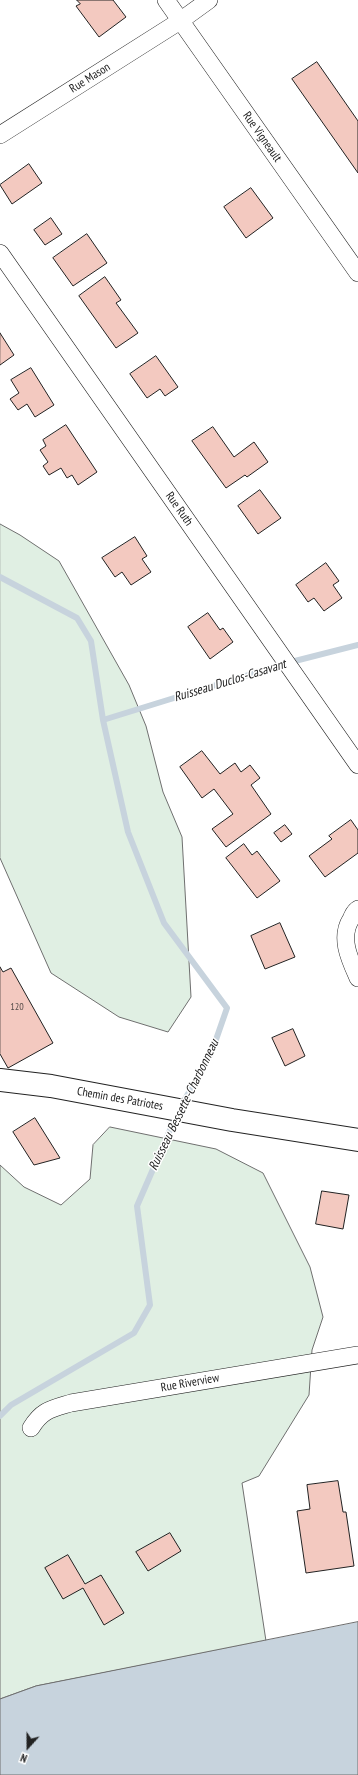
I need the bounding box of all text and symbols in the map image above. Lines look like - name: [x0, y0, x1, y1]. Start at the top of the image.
- street label: Rue Mason: [67, 60, 113, 96]
- street label: Rue Vigneault: [239, 109, 285, 165]
- street label: Rue Ruth: [162, 489, 196, 529]
- water label: Ruisseau Duclos-Casavant: [172, 657, 288, 705]
- house number: 120: [10, 1001, 24, 1013]
- water label: Ruisseau Bessette-Charbonneau: [146, 1037, 222, 1173]
- street label: Chemin des Patriotes: [76, 1084, 164, 1114]
- street label: Rue Riverview: [160, 1371, 220, 1395]
- north arrow: [8, 1727, 48, 1767]
- text: N: [18, 1751, 29, 1766]

